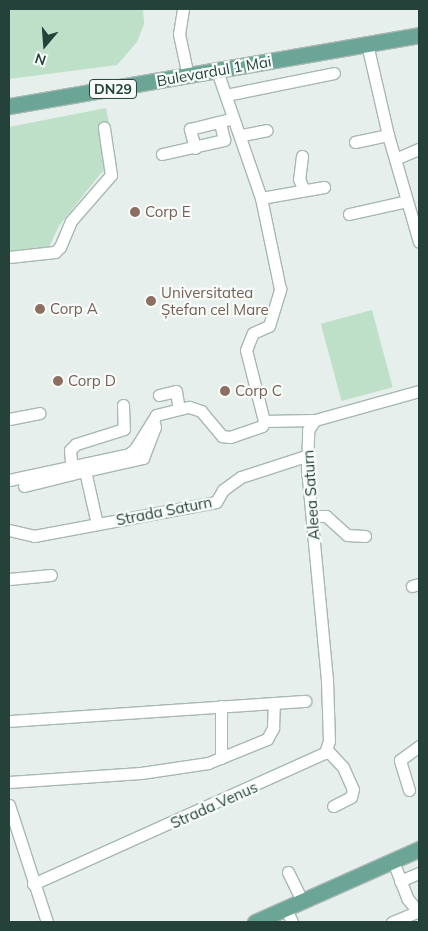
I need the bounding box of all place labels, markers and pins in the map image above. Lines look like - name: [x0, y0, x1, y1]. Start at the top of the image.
- place label: Corp E: [145, 203, 190, 221]
- marker: Corp E: [129, 206, 141, 218]
- place label: Universitatea Ștefan cel Mare: [161, 283, 269, 318]
- marker: Universitatea Ștefan cel Mare: [145, 295, 157, 307]
- place label: Corp A: [50, 300, 98, 318]
- marker: Corp A: [34, 303, 46, 315]
- place label: Corp D: [68, 372, 116, 390]
- marker: Corp D: [52, 375, 64, 387]
- place label: Corp C: [235, 382, 282, 400]
- marker: Corp C: [219, 385, 231, 397]

